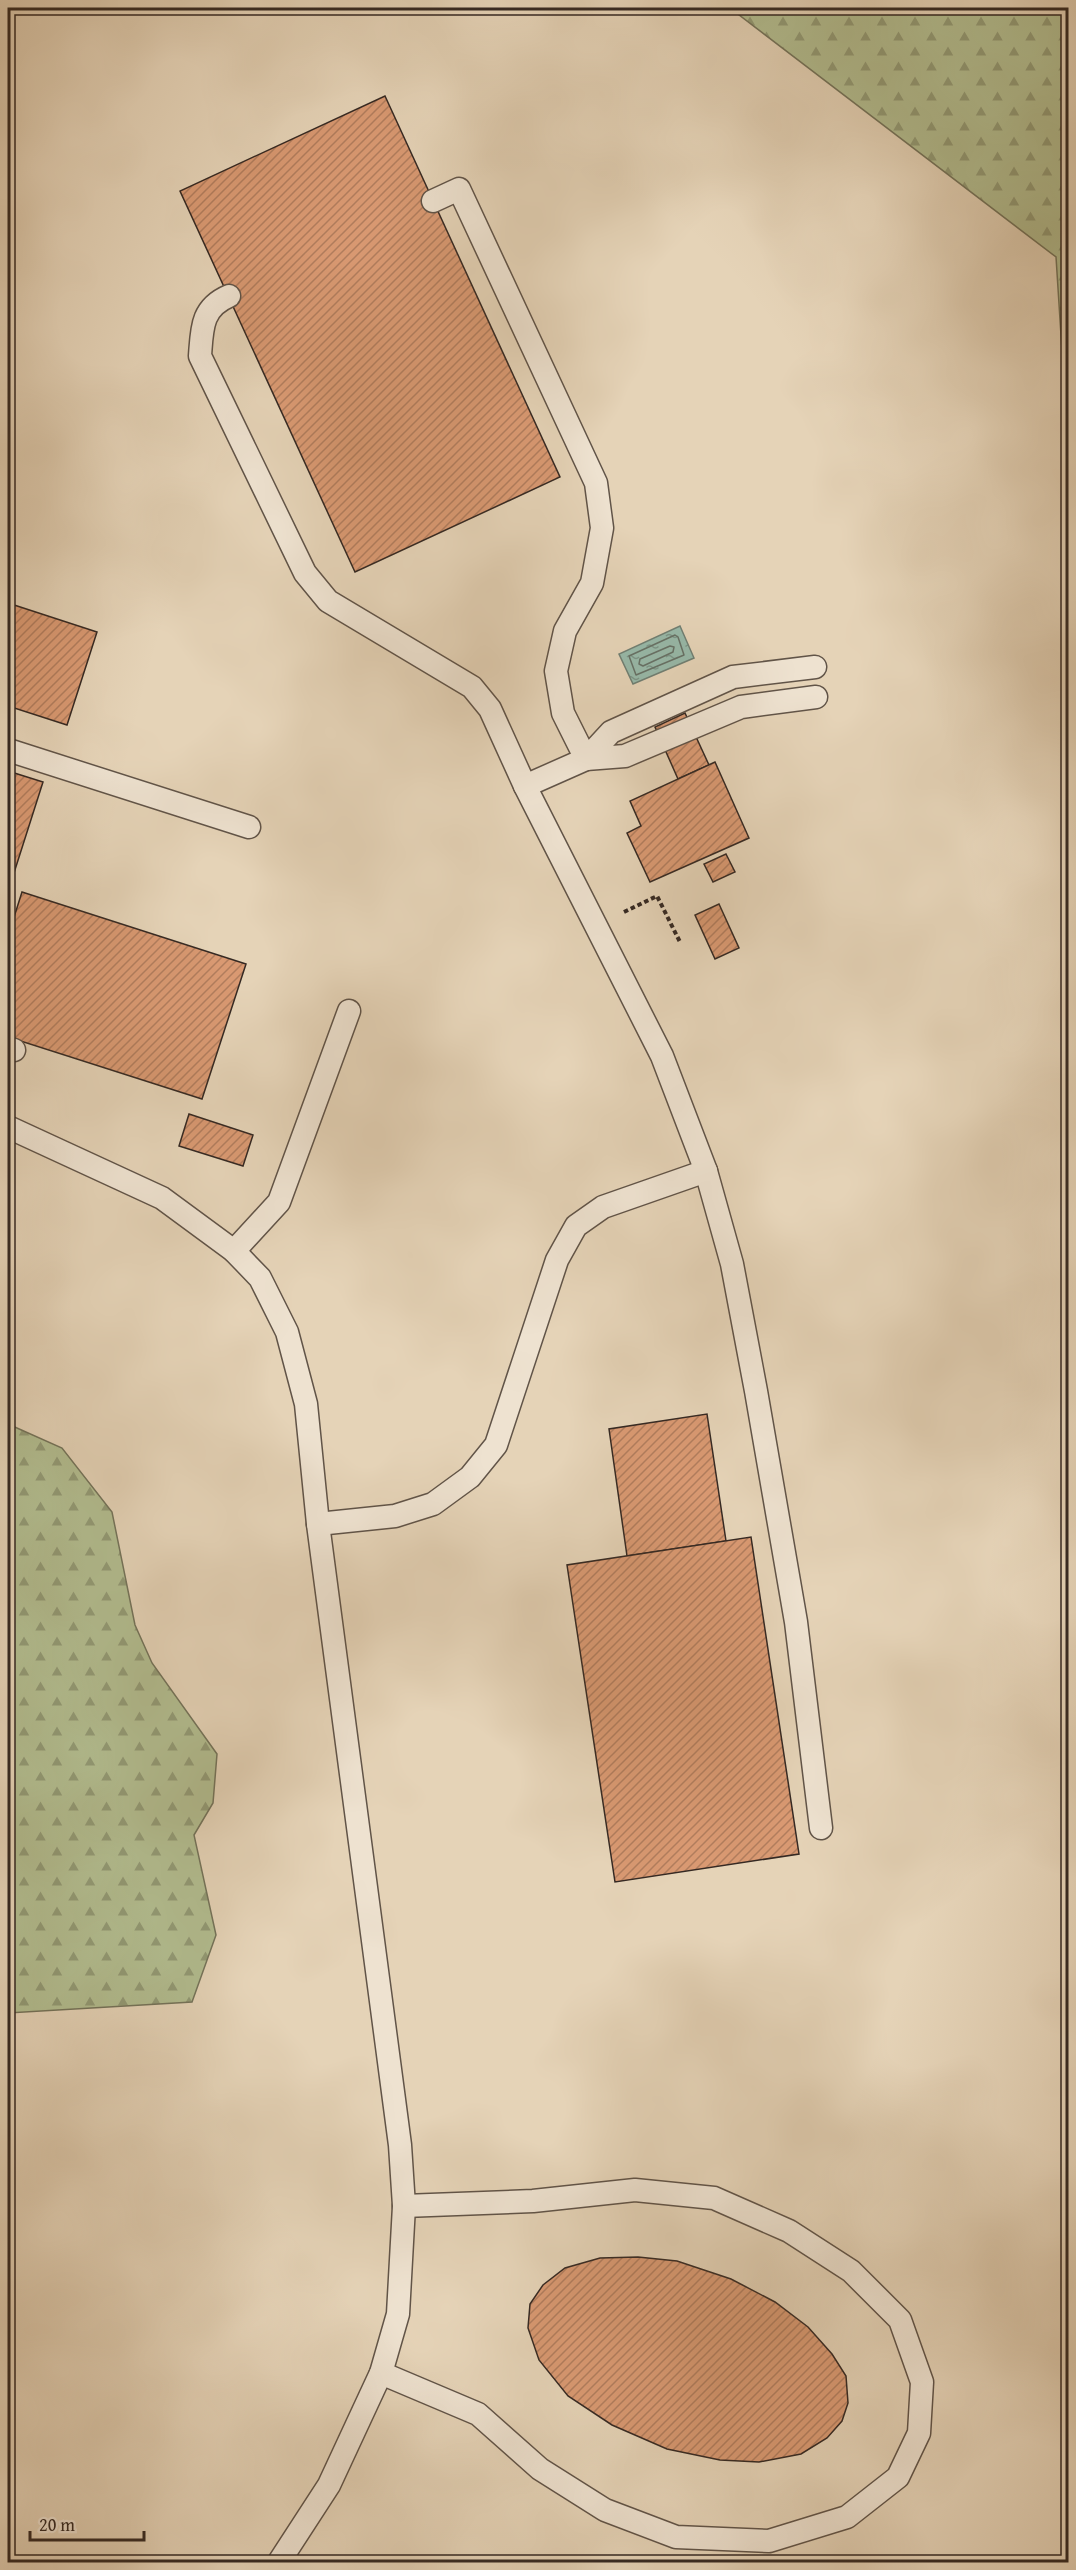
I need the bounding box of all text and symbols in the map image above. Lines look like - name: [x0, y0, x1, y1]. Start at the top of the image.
- scale bar: [30, 2504, 144, 2542]
- text: 20 m: [39, 2511, 75, 2538]

